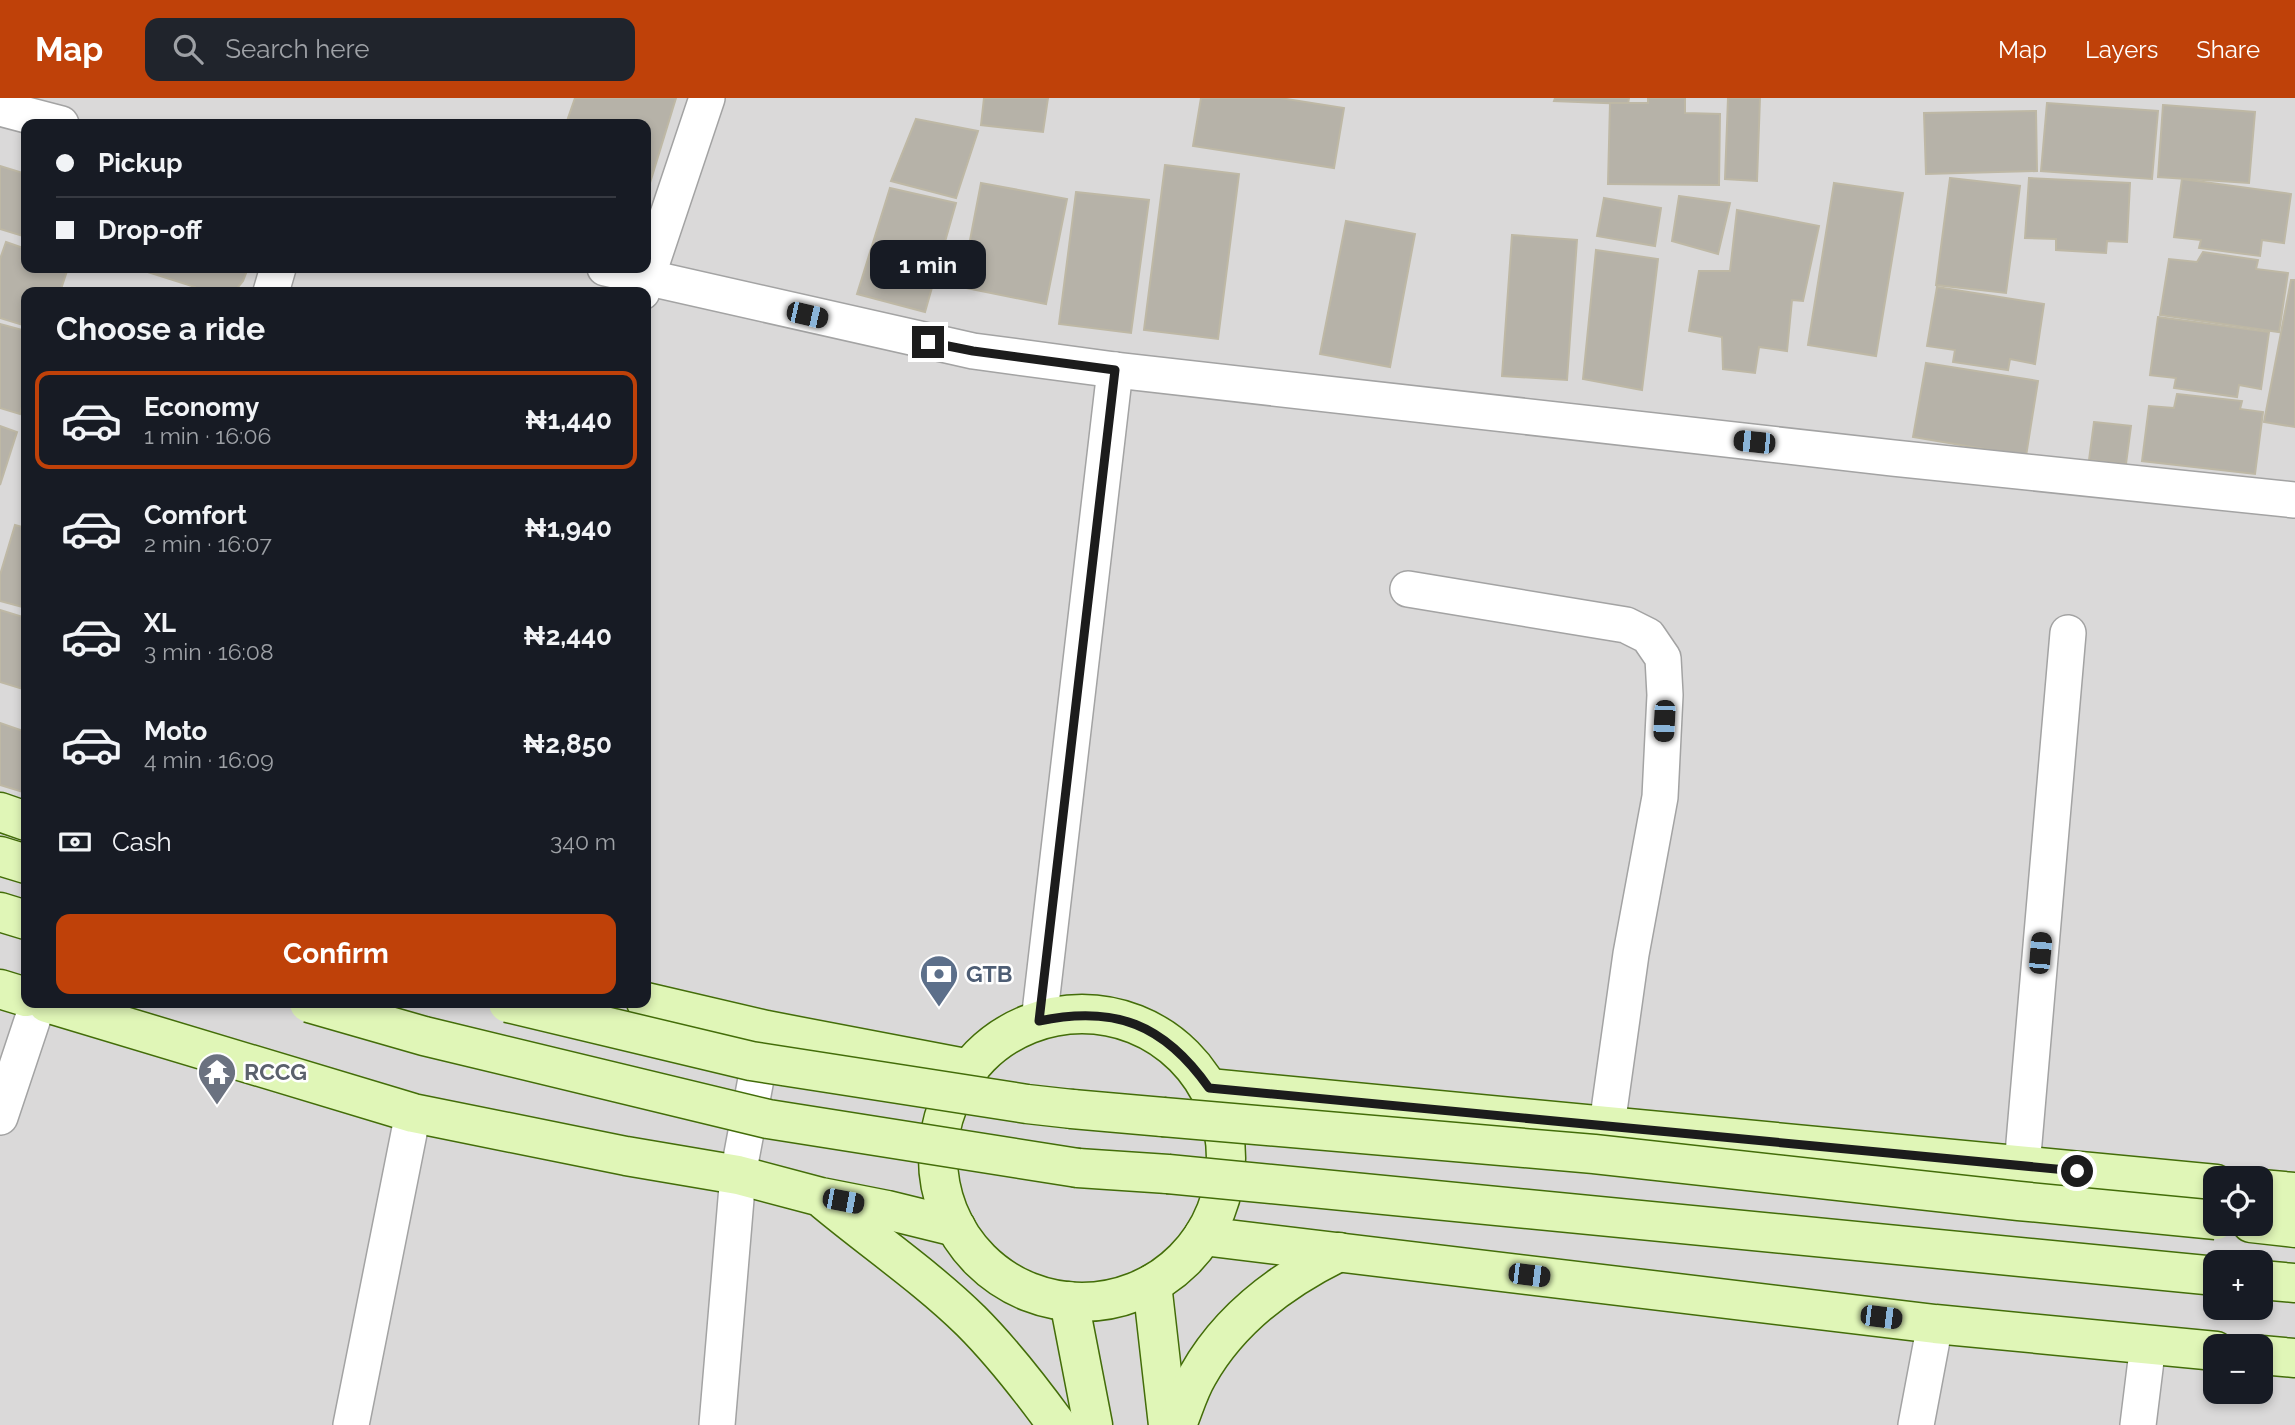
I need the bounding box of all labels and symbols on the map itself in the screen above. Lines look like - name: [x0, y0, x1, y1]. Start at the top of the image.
- callout: 1 min: [870, 240, 986, 289]
- car: [785, 300, 830, 330]
- route end: [912, 326, 944, 358]
- car: [1733, 429, 1776, 455]
- car: [1653, 699, 1676, 743]
- car: [2028, 931, 2053, 975]
- bank icon: GTB: [918, 953, 960, 1008]
- place label: GTB: [966, 960, 1012, 987]
- temple icon: RCCG: [196, 1051, 238, 1106]
- place label: RCCG: [244, 1058, 307, 1085]
- route start: [2061, 1155, 2093, 1187]
- car: [821, 1187, 866, 1215]
- car: [1507, 1262, 1552, 1288]
- car: [1859, 1304, 1904, 1330]

